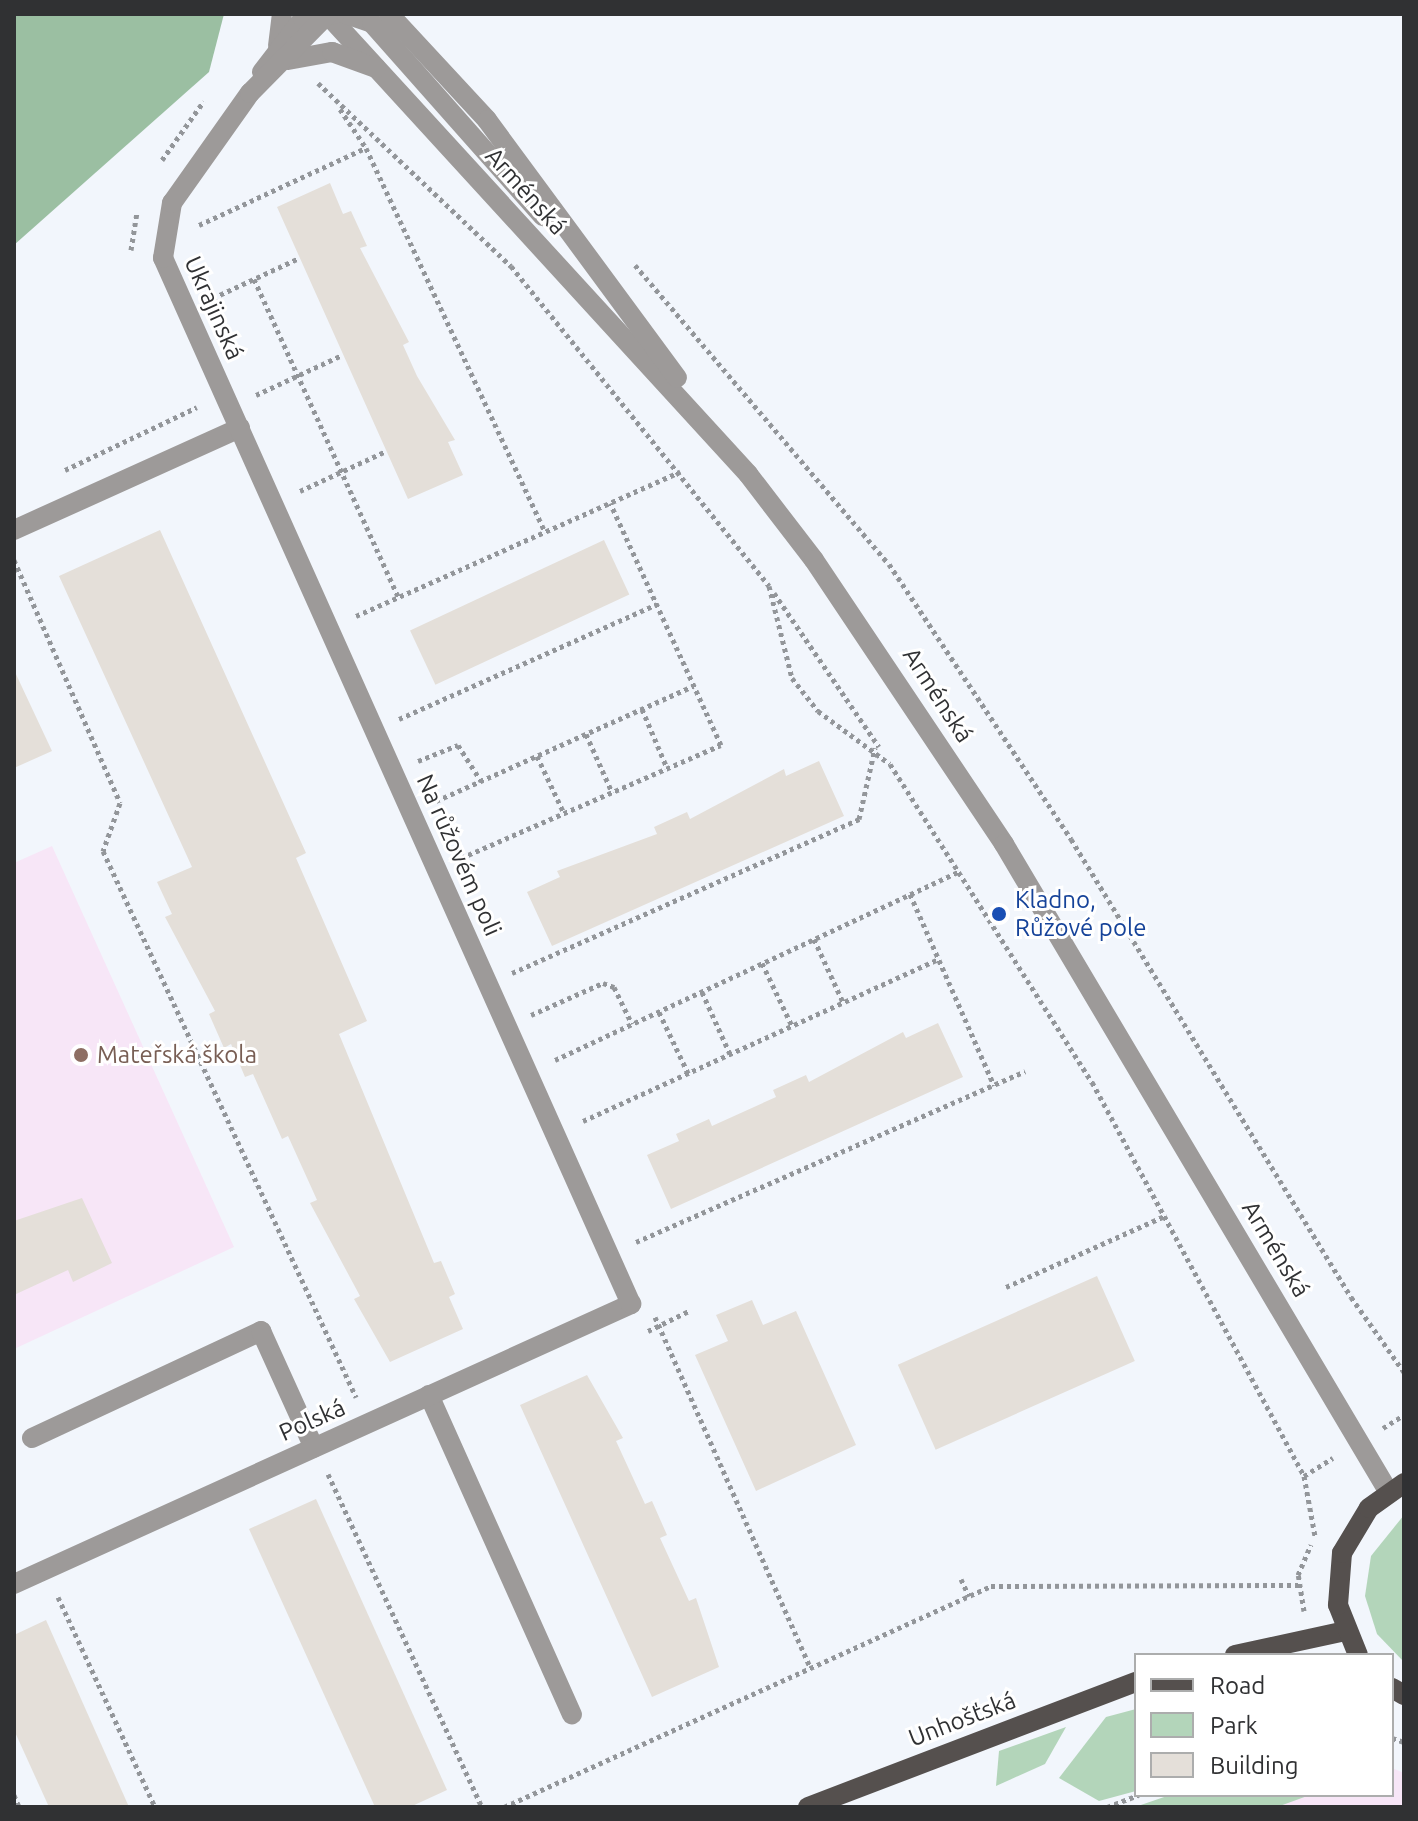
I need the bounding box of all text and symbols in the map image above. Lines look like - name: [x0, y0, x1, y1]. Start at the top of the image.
- street label: Arménská: [479, 142, 573, 240]
- street label: Ukrajinská: [178, 252, 250, 364]
- street label: Arménská: [897, 642, 979, 748]
- street label: Na růžovém poli: [410, 770, 508, 940]
- place label: Kladno, Růžové pole: [1015, 886, 1146, 942]
- marker: Kladno, Růžové pole: [990, 905, 1008, 923]
- place label: Mateřská škola: [97, 1041, 257, 1069]
- marker: Mateřská škola: [72, 1046, 90, 1064]
- street label: Arménská: [1236, 1196, 1316, 1302]
- street label: Polská: [275, 1393, 349, 1447]
- legend: [1134, 1653, 1394, 1797]
- text: Road: [1210, 1672, 1265, 1699]
- street label: Unhošťská: [904, 1685, 1020, 1753]
- text: Park: [1210, 1712, 1258, 1739]
- text: Building: [1210, 1752, 1298, 1779]

